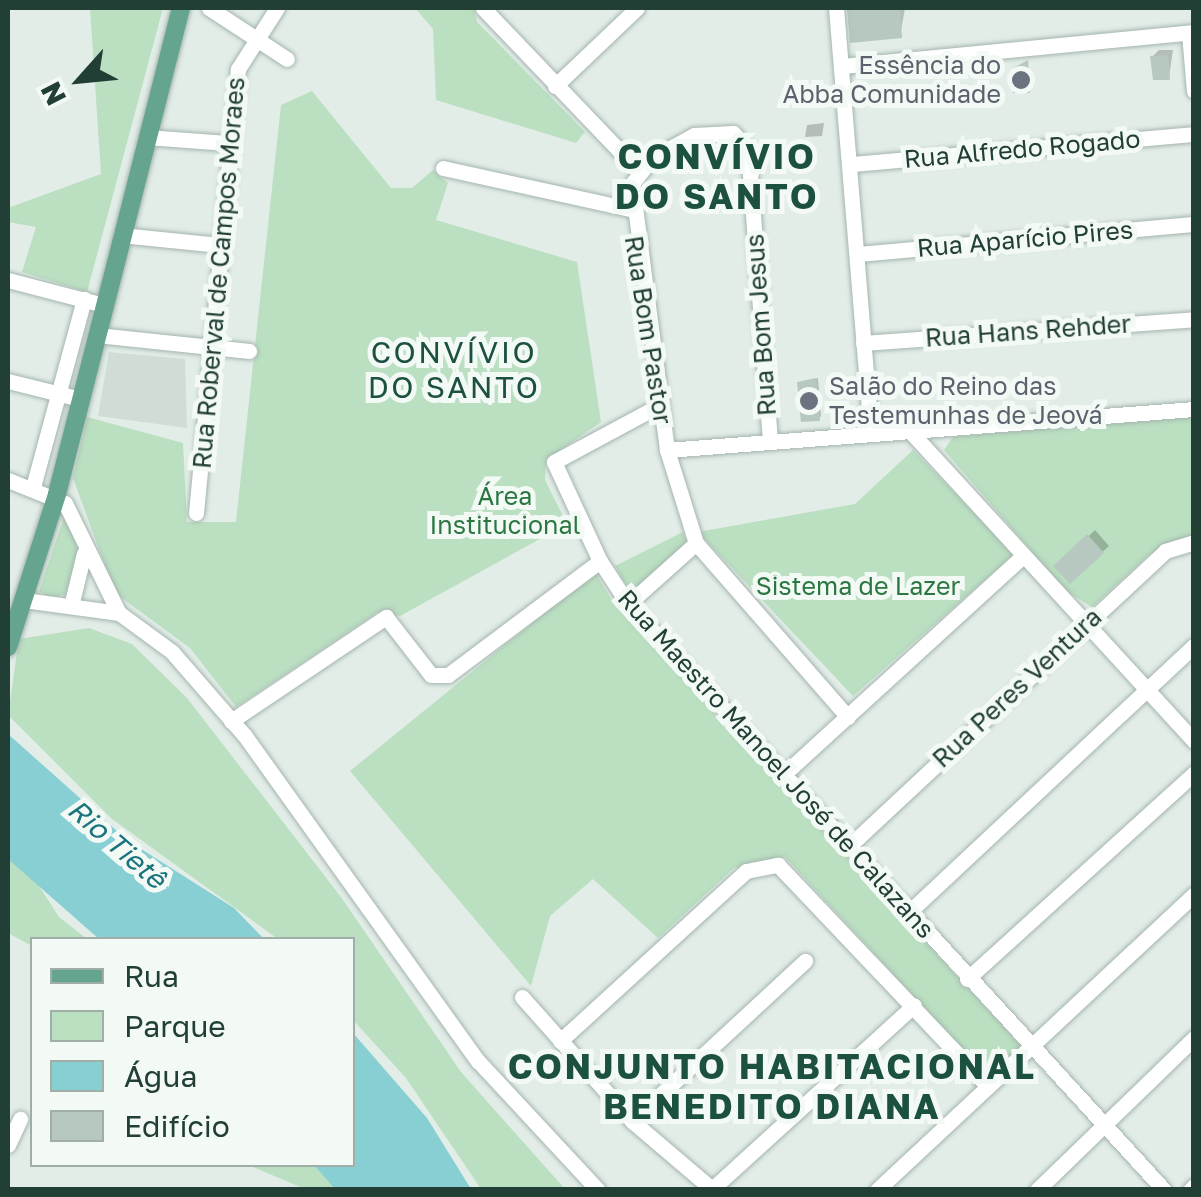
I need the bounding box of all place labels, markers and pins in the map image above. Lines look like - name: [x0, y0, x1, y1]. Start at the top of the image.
- place label: Essência do Abba Comunidade: [782, 51, 1001, 110]
- marker: Essência do Abba Comunidade: [1010, 69, 1032, 91]
- place label: Salão do Reino das Testemunhas de Jeová: [829, 372, 1102, 431]
- marker: Salão do Reino das Testemunhas de Jeová: [798, 390, 820, 412]

